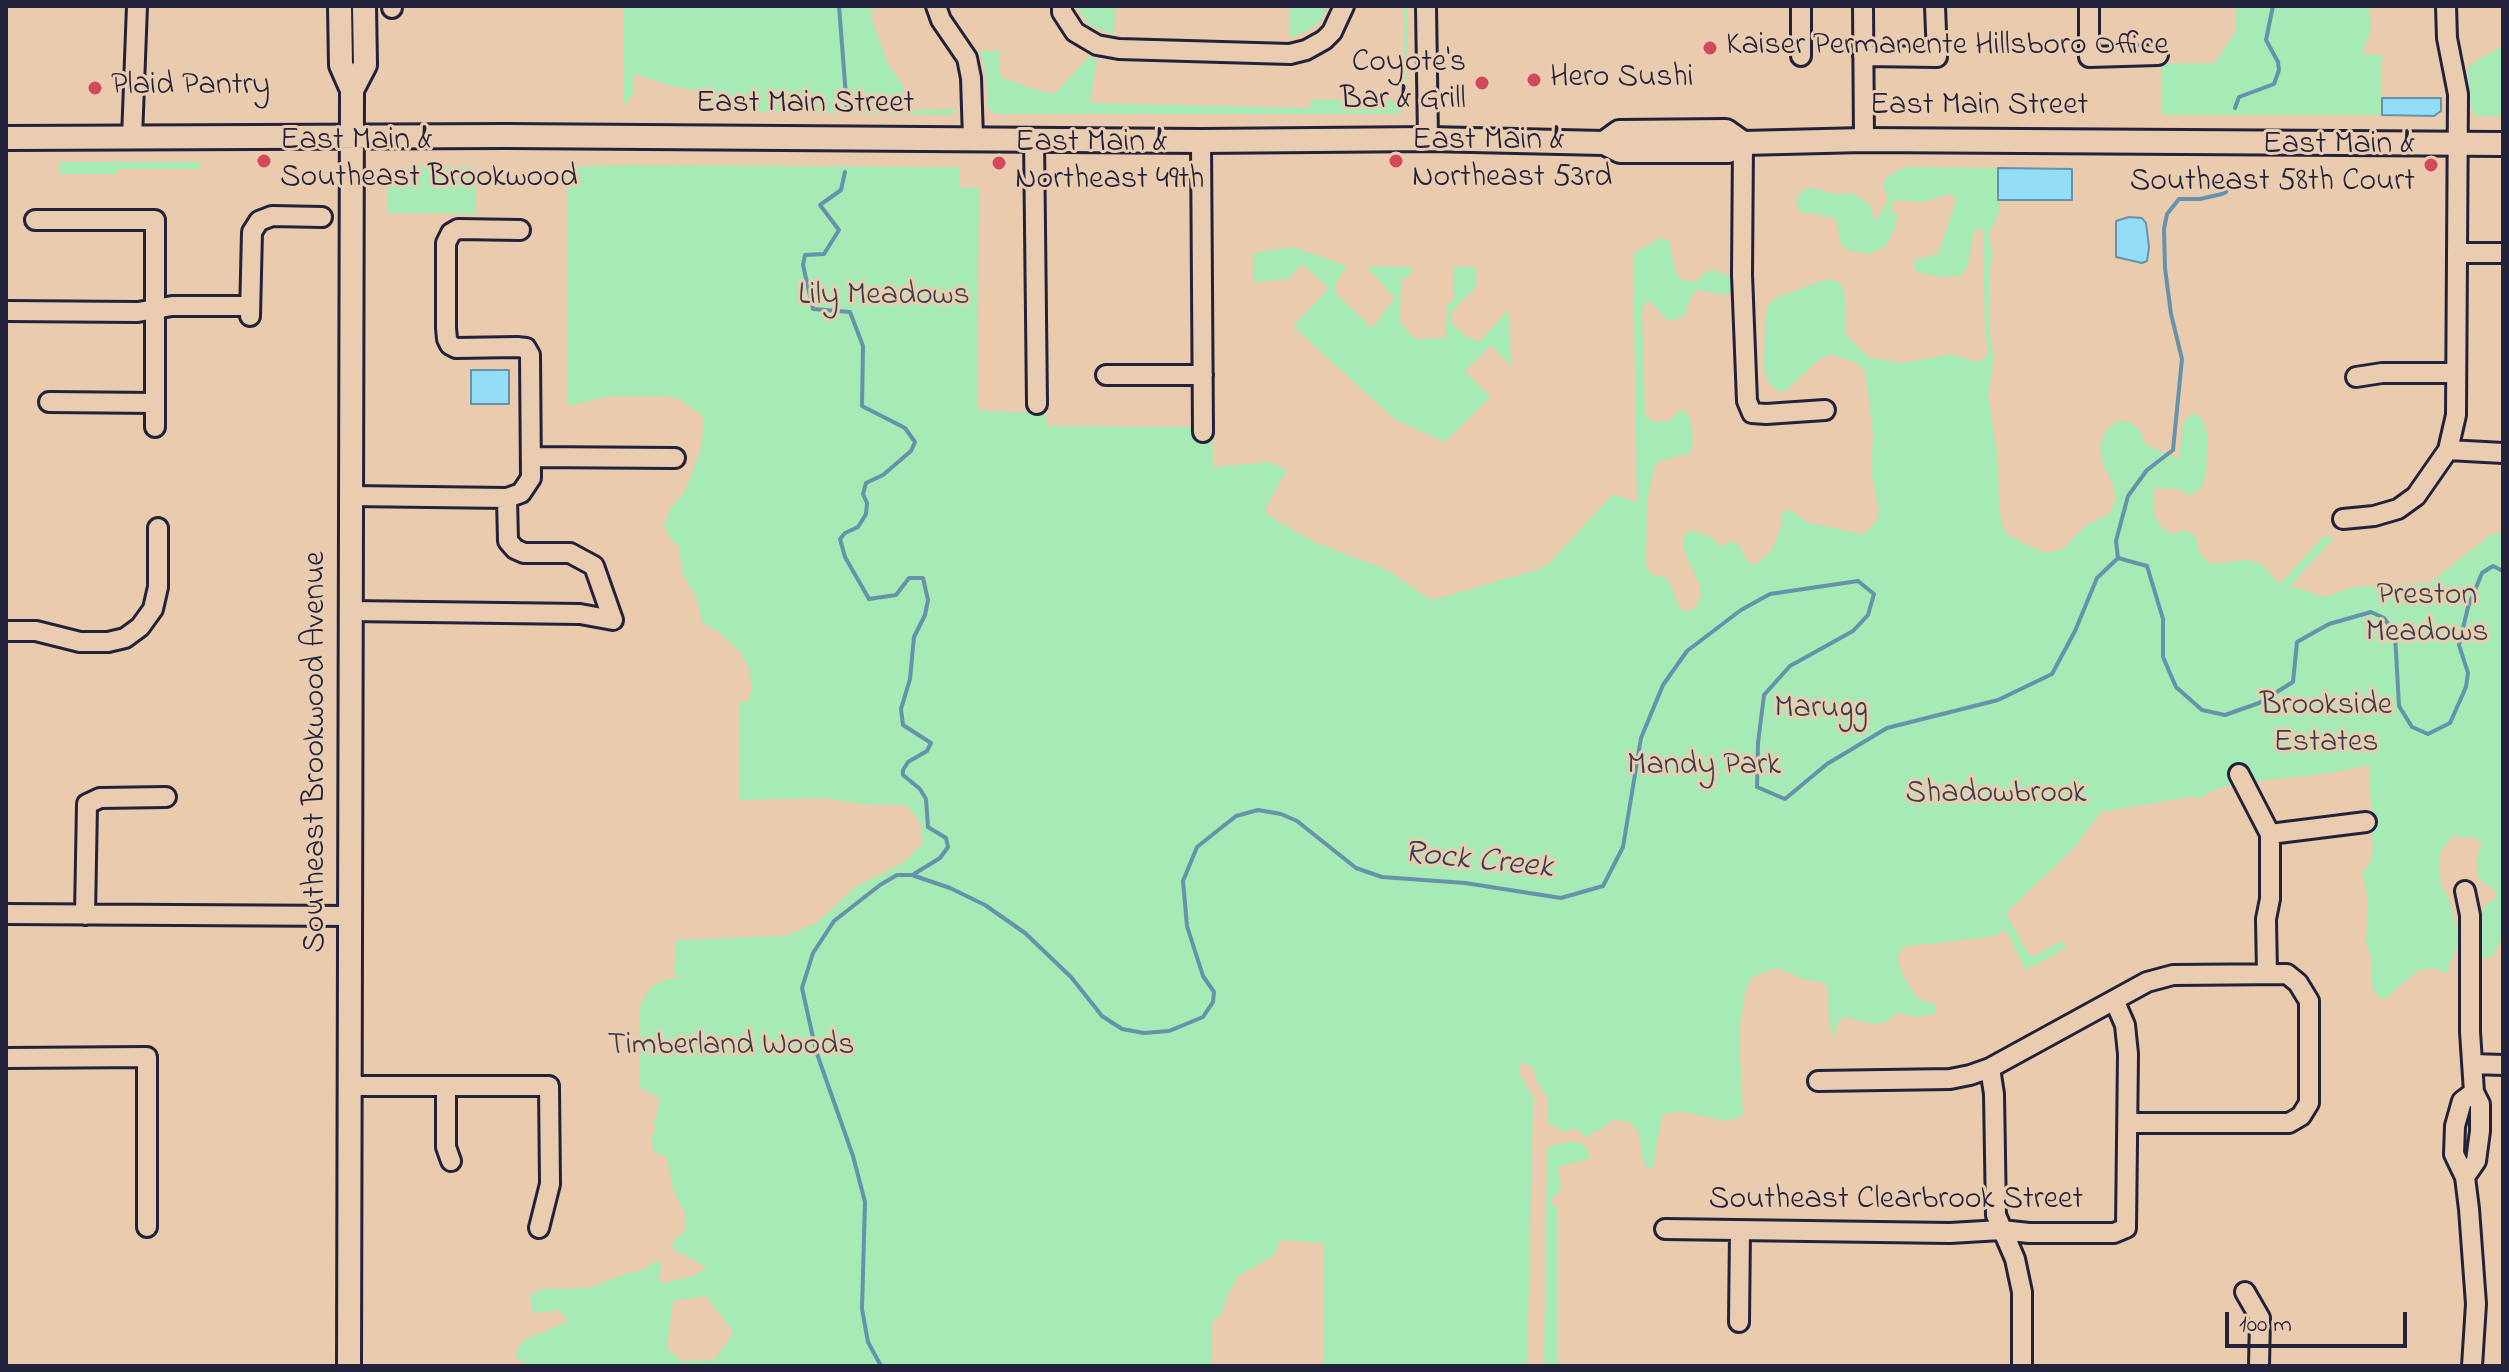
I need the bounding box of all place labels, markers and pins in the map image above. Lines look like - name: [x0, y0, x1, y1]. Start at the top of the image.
- place label: Kaiser Permanente Hillsboro Office: [1726, 29, 2169, 67]
- marker: Kaiser Permanente Hillsboro Office: [1701, 39, 1719, 57]
- place label: Coyote's Bar & Grill: [1340, 46, 1466, 121]
- place label: Hero Sushi: [1550, 61, 1693, 99]
- place label: Plaid Pantry: [111, 69, 270, 107]
- marker: Hero Sushi: [1525, 71, 1543, 89]
- marker: Coyote's Bar & Grill: [1473, 74, 1491, 92]
- marker: Plaid Pantry: [86, 79, 104, 97]
- place label: East Main & Southeast Brookwood: [280, 124, 578, 199]
- place label: East Main & Northeast 53rd: [1412, 124, 1612, 199]
- place label: East Main & Northeast 49th: [1015, 126, 1205, 201]
- place label: East Main & Southeast 58th Court: [2130, 128, 2415, 203]
- marker: East Main & Southeast Brookwood: [255, 152, 273, 170]
- marker: East Main & Northeast 53rd: [1387, 152, 1405, 170]
- marker: East Main & Northeast 49th: [990, 154, 1008, 172]
- marker: East Main & Southeast 58th Court: [2422, 156, 2440, 174]

